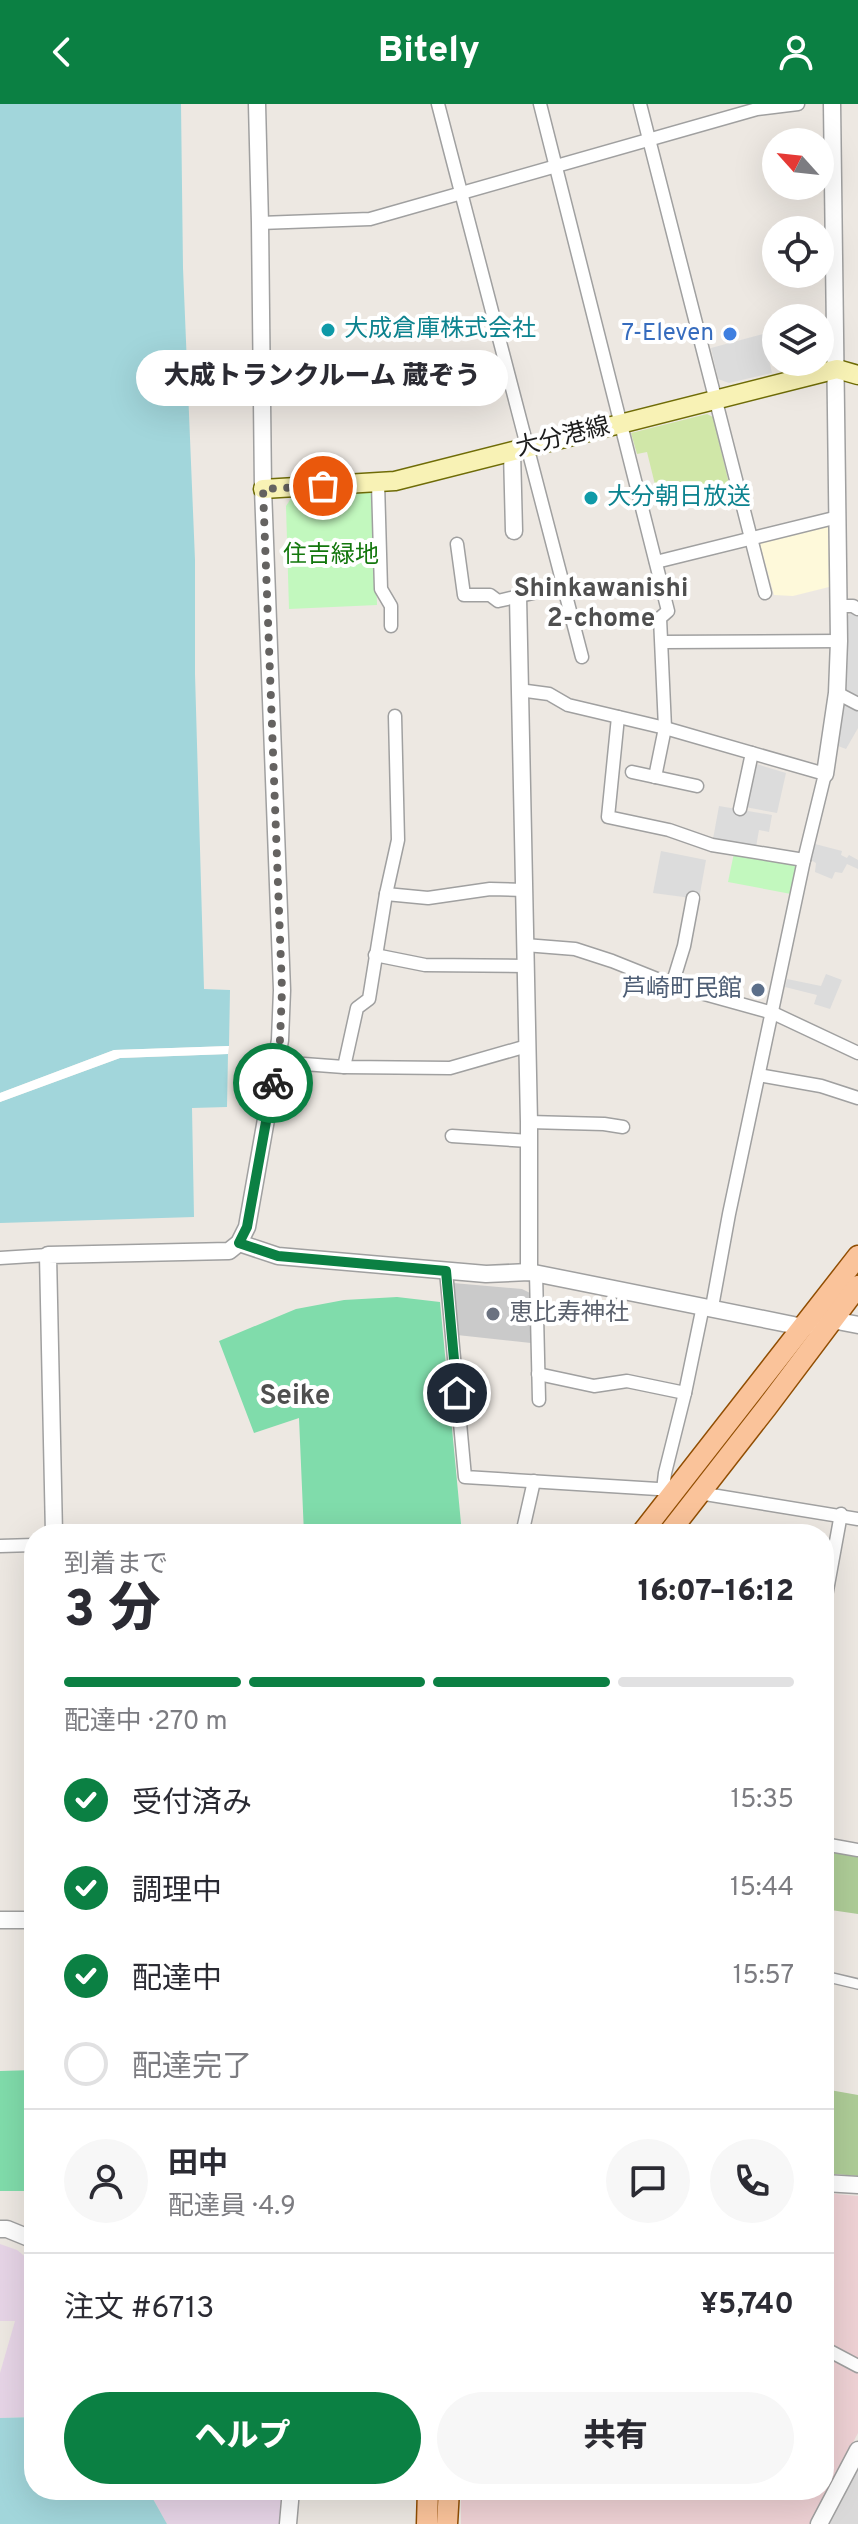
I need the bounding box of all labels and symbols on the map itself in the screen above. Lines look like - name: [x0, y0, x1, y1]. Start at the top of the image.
- north arrow: [762, 128, 834, 200]
- place label: 大成倉庫株式会社: [344, 315, 536, 345]
- place label: 7-Eleven: [621, 319, 714, 349]
- marker: 大成倉庫株式会社: [319, 321, 337, 339]
- marker: 7-Eleven: [721, 325, 739, 343]
- callout: 大成トランクルーム 蔵ぞう: [137, 350, 509, 406]
- street label: 大分港線: [513, 412, 613, 464]
- pin: [289, 452, 357, 520]
- place label: 大分朝日放送: [607, 483, 751, 513]
- marker: 大分朝日放送: [582, 489, 600, 507]
- park label: 住吉緑地: [283, 541, 379, 571]
- district label: Shinkawanishi 2-chome: [514, 573, 688, 636]
- place label: 芦崎町民館: [622, 975, 742, 1005]
- marker: 芦崎町民館: [749, 981, 767, 999]
- courier: [233, 1043, 313, 1123]
- place label: 恵比寿神社: [509, 1299, 629, 1329]
- marker: 恵比寿神社: [484, 1305, 502, 1323]
- pin: [423, 1359, 491, 1427]
- district label: Seike: [260, 1379, 330, 1415]

